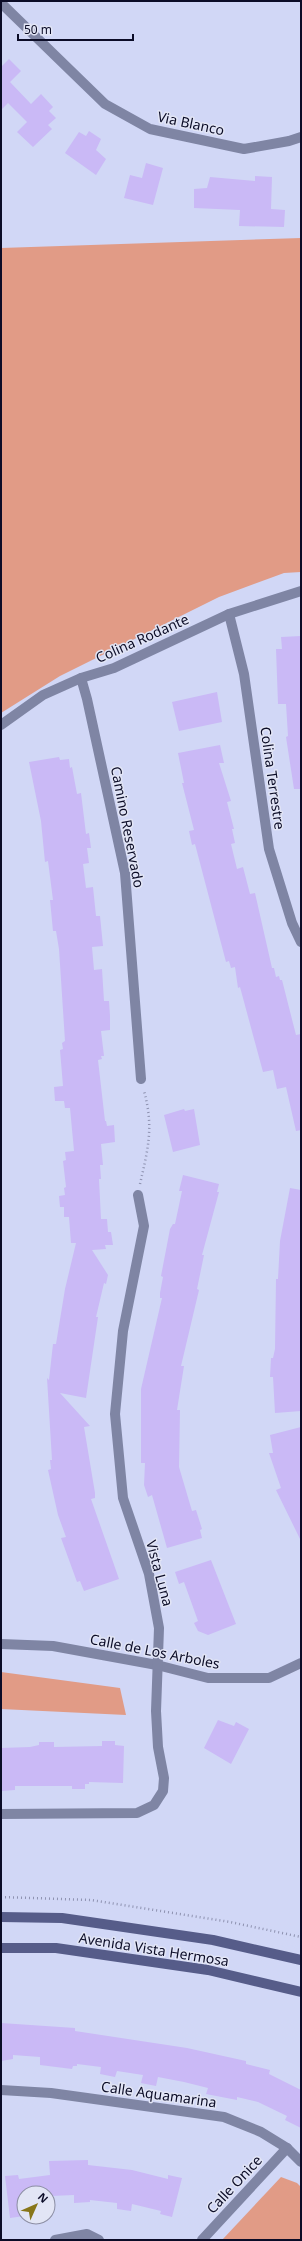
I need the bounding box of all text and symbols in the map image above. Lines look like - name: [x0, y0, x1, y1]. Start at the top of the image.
- scale bar: [18, 16, 133, 42]
- text: 50 m: [24, 21, 52, 38]
- street label: Via Blanco: [156, 107, 226, 139]
- street label: Colina Rodante: [92, 609, 192, 667]
- street label: Colina Terrestre: [256, 725, 290, 831]
- street label: Camino Reservado: [107, 765, 149, 889]
- street label: Vista Luna: [142, 1538, 178, 1608]
- street label: Calle de Los Arboles: [88, 1629, 222, 1673]
- street label: Avenida Vista Hermosa: [78, 1928, 230, 1970]
- street label: Calle Aquamarina: [100, 2076, 218, 2112]
- street label: Calle Onice: [202, 2151, 266, 2217]
- north arrow: [16, 2185, 56, 2225]
- text: N: [35, 2189, 52, 2206]

